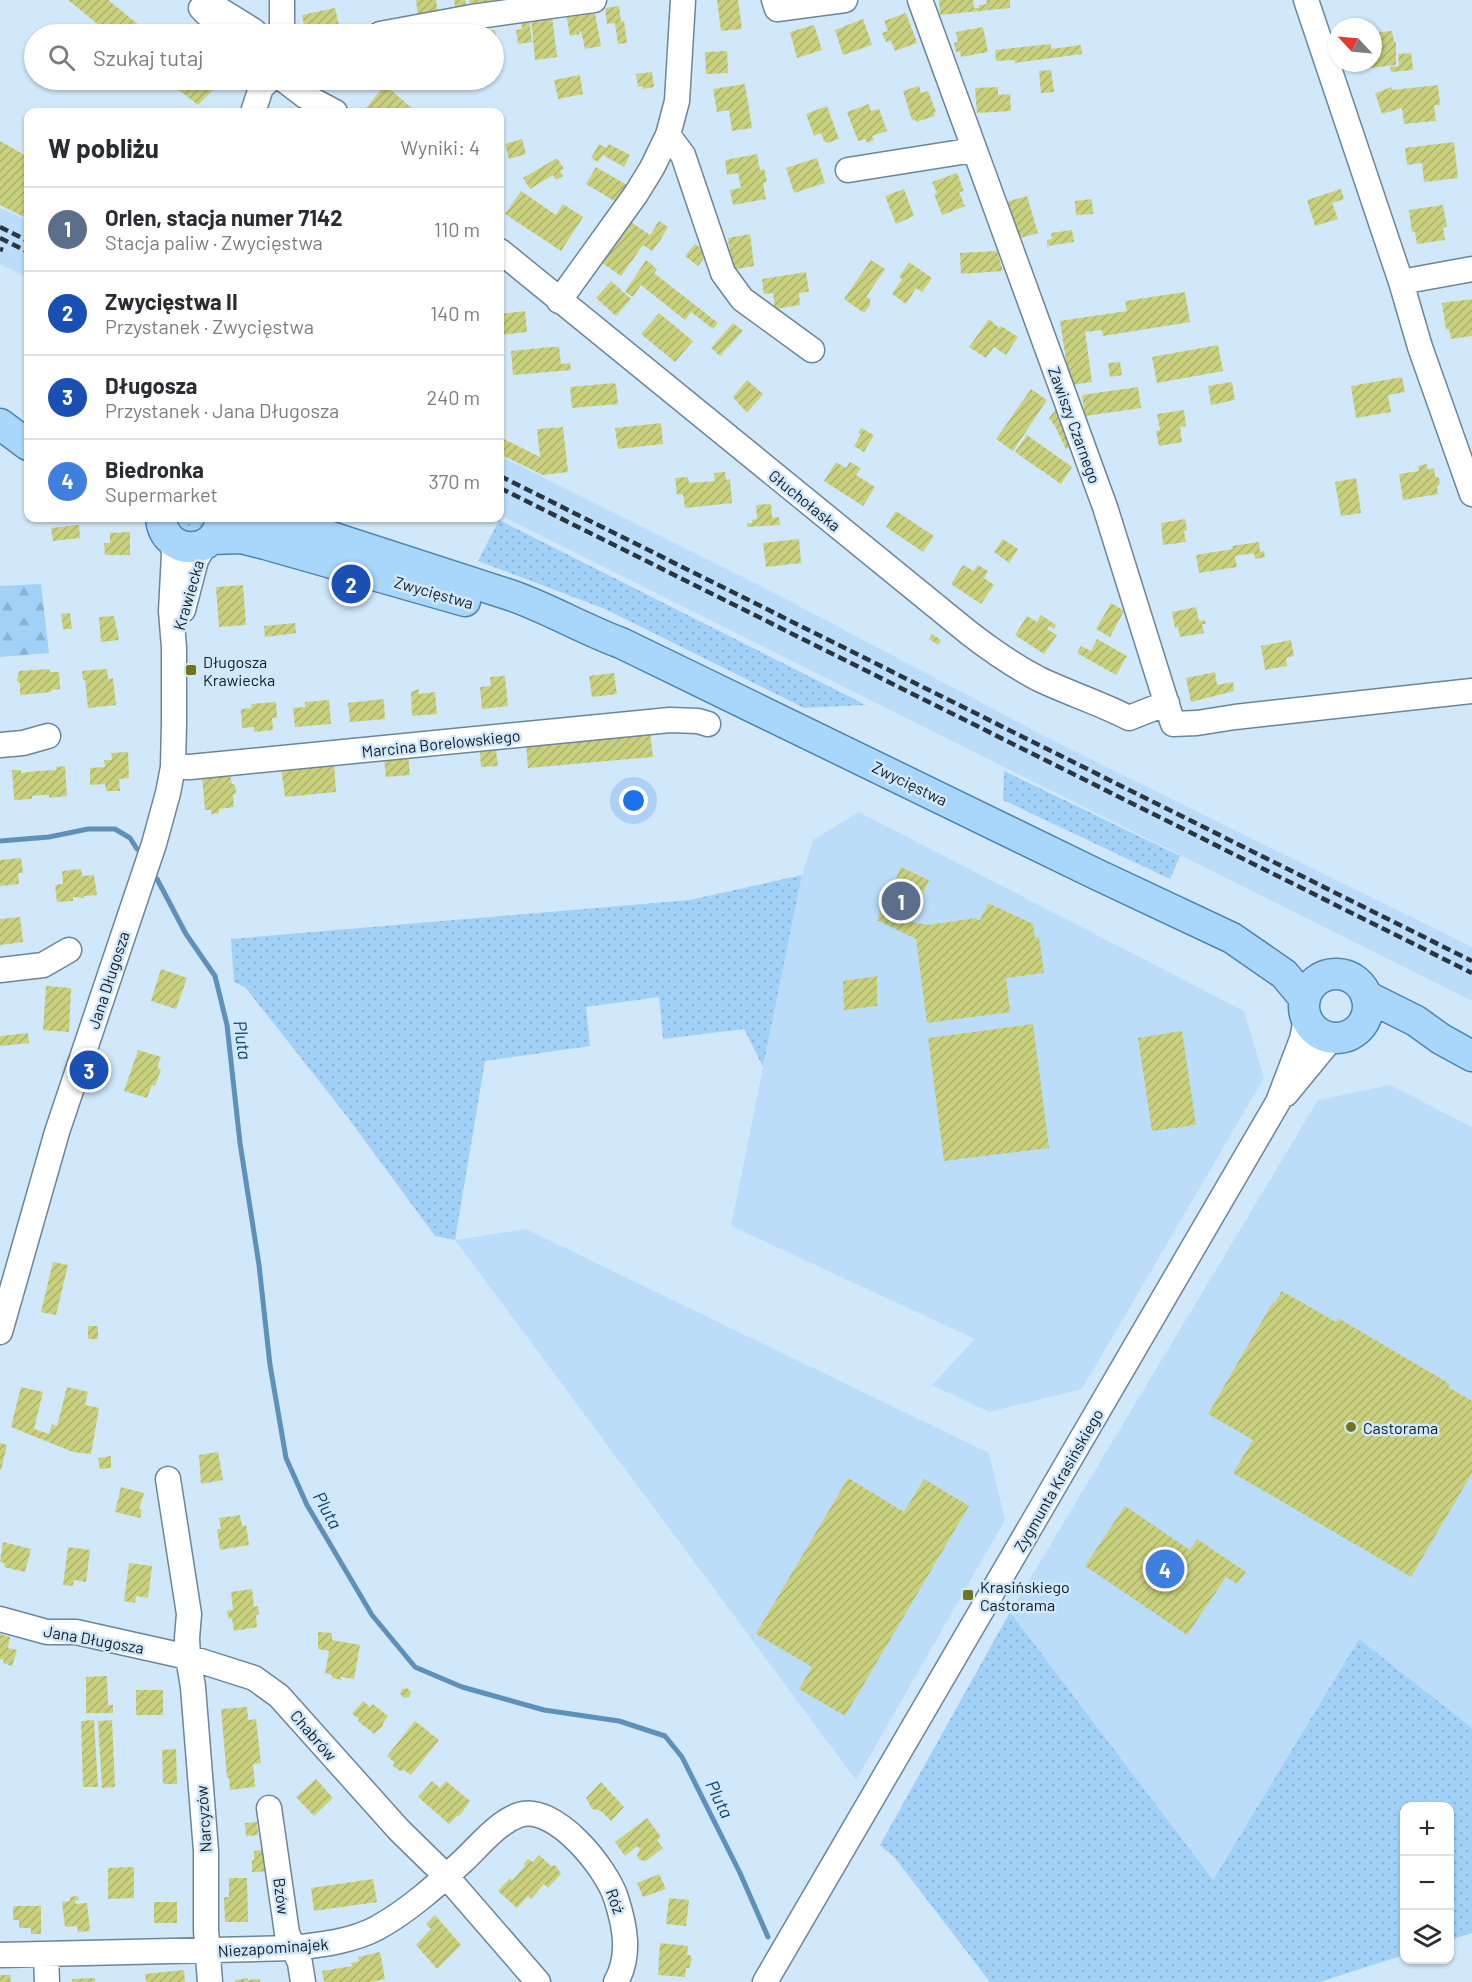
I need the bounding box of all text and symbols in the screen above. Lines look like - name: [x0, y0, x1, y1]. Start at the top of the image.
- north arrow: [1328, 18, 1382, 72]
- search box: [24, 24, 504, 90]
- icon: search: [45, 41, 78, 74]
- text: Szukaj tutaj: [93, 44, 204, 70]
- text: W pobliżu: [48, 132, 159, 163]
- text: Wyniki: 4: [401, 135, 480, 159]
- text: Orlen, stacja numer 7142: [105, 204, 343, 230]
- text: 1: [64, 217, 71, 241]
- text: 110 m: [434, 217, 480, 241]
- text: Stacja paliw · Zwycięstwa: [105, 230, 323, 254]
- text: Zwycięstwa II: [105, 288, 238, 314]
- text: 2: [62, 301, 73, 325]
- text: 140 m: [430, 301, 480, 325]
- text: Przystanek · Zwycięstwa: [105, 314, 314, 338]
- street label: Zawiszy Czarnego: [1045, 364, 1105, 486]
- text: Długosza: [105, 372, 197, 398]
- text: 3: [62, 385, 73, 409]
- text: 240 m: [426, 385, 480, 409]
- text: Przystanek · Jana Długosza: [105, 398, 339, 422]
- text: Biedronka: [105, 456, 204, 482]
- street label: Głuchołaska: [765, 465, 845, 535]
- text: 4: [61, 469, 74, 493]
- text: 370 m: [428, 469, 480, 493]
- text: Supermarket: [105, 482, 218, 506]
- street label: Krawiecka: [169, 558, 207, 632]
- pin: 2: [332, 562, 370, 606]
- street label: Zwycięstwa: [392, 572, 476, 612]
- place label: Długosza Krawiecka: [203, 652, 275, 689]
- marker: Długosza Krawiecka: [184, 663, 198, 677]
- street label: Marcina Borelowskiego: [361, 725, 521, 761]
- street label: Zwycięstwa: [869, 757, 951, 809]
- your location: [619, 786, 648, 815]
- pin: 1: [882, 878, 920, 924]
- street label: Jana Długosza: [83, 929, 133, 1031]
- water label: Pluta: [229, 1019, 257, 1061]
- pin: 3: [70, 1048, 109, 1092]
- street label: Zygmunta Krasińskiego: [1009, 1405, 1107, 1555]
- place label: Castorama: [1363, 1418, 1438, 1437]
- marker: Castorama: [1344, 1420, 1358, 1434]
- water label: Pluta: [309, 1487, 347, 1533]
- pin: 4: [1146, 1546, 1184, 1592]
- place label: Krasińskiego Castorama: [980, 1577, 1070, 1614]
- marker: Krasińskiego Castorama: [961, 1588, 975, 1602]
- street label: Jana Długosza: [42, 1621, 146, 1657]
- street label: Chabrów: [287, 1706, 341, 1765]
- water label: Pluta: [701, 1776, 739, 1822]
- street label: Narcyzów: [191, 1784, 215, 1853]
- map controls: [1400, 1802, 1454, 1964]
- button: +: [1400, 1802, 1454, 1856]
- button: −: [1400, 1856, 1454, 1910]
- street label: Bzów: [270, 1877, 294, 1916]
- street label: Róż: [603, 1886, 629, 1916]
- button: layers: [1400, 1910, 1454, 1964]
- street label: Niezapominajek: [217, 1934, 329, 1960]

